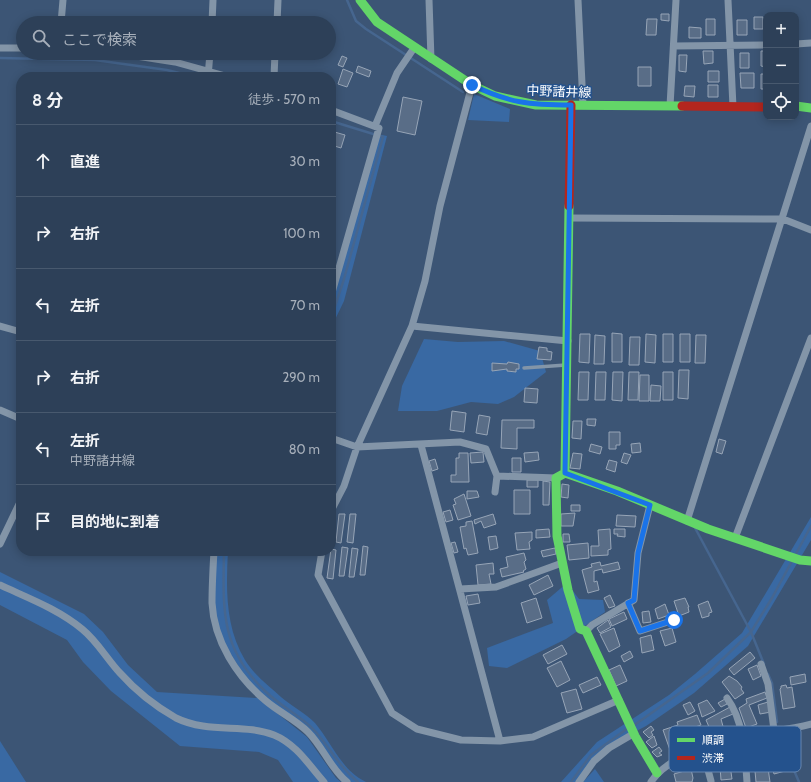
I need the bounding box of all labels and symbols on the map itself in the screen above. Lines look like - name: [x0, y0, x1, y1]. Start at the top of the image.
- route end: [463, 76, 481, 94]
- street label: 中野諸井線: [526, 82, 592, 100]
- route start: [665, 611, 683, 629]
- legend: [669, 726, 801, 772]
- text: 順調: [702, 733, 724, 747]
- text: 渋滞: [702, 751, 724, 765]

